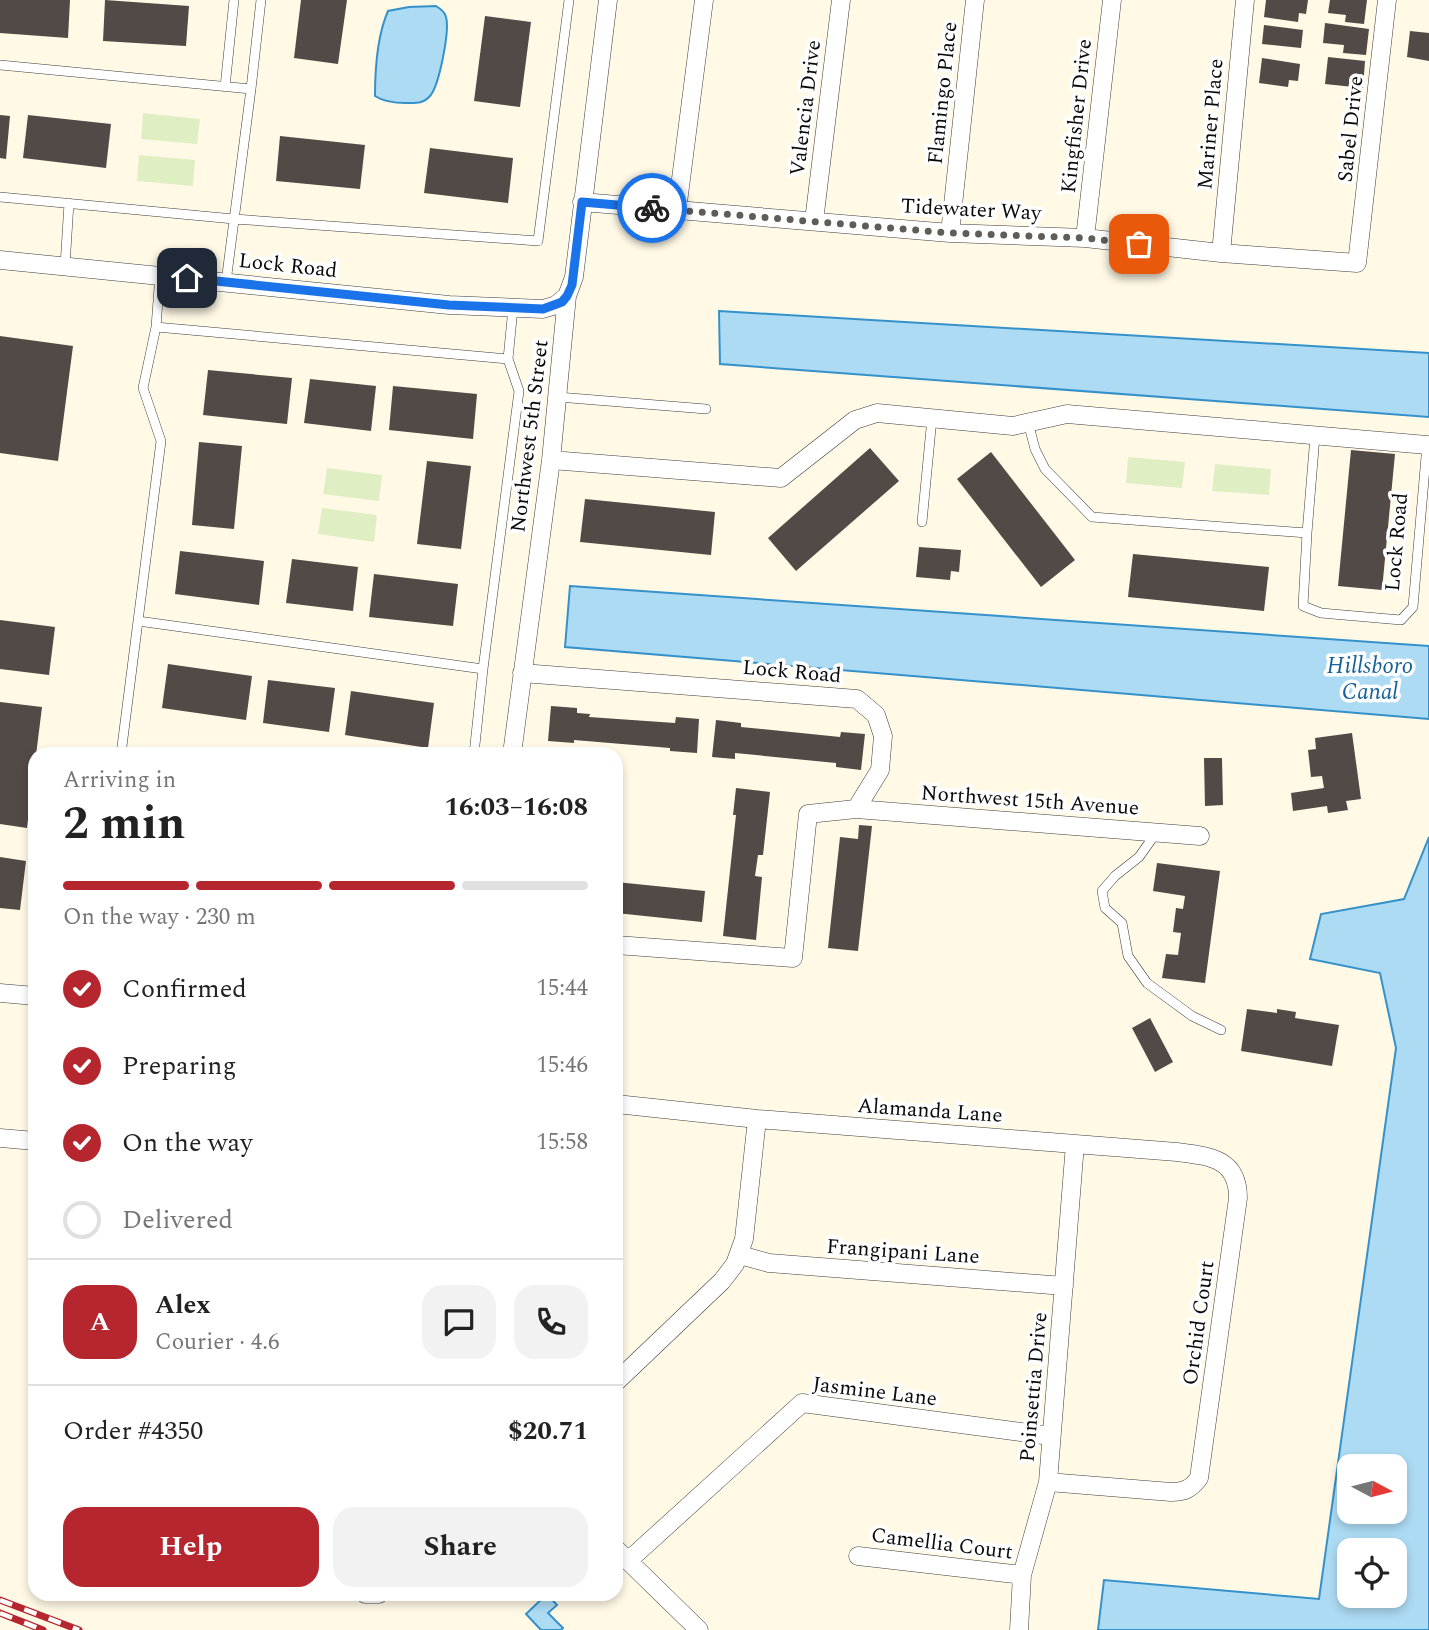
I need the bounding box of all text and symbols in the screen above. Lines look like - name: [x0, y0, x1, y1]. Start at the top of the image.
- street label: Flamingo Place: [920, 20, 966, 166]
- street label: Kingfisher Drive: [1053, 37, 1101, 195]
- street label: Valencia Drive: [782, 38, 830, 178]
- street label: Mariner Place: [1189, 57, 1233, 191]
- street label: Sabel Drive: [1330, 74, 1372, 184]
- courier: [617, 173, 687, 243]
- icon: bike: [633, 189, 671, 227]
- street label: Tidewater Way: [900, 190, 1043, 230]
- pin: [1109, 214, 1169, 274]
- icon: bag: [1120, 225, 1158, 263]
- street label: Lock Road: [237, 245, 339, 287]
- pin: [157, 248, 217, 308]
- icon: home: [168, 259, 206, 297]
- street label: Northwest 5th Street: [502, 338, 558, 534]
- street label: Lock Road: [1377, 491, 1417, 593]
- water label: Hillsboro Canal: [1327, 649, 1413, 710]
- street label: Lock Road: [741, 652, 843, 692]
- text: Arriving in: [63, 763, 176, 798]
- street label: Northwest 15th Avenue: [920, 777, 1140, 825]
- text: 16:03–16:08: [444, 787, 588, 827]
- text: 2 min: [63, 789, 185, 859]
- text: On the way · 230 m: [63, 900, 256, 935]
- text: Confirmed: [122, 969, 247, 1009]
- icon: check: [63, 970, 101, 1008]
- text: 15:44: [536, 971, 588, 1006]
- text: Preparing: [122, 1046, 236, 1086]
- icon: check: [63, 1047, 101, 1085]
- text: 15:46: [536, 1048, 588, 1083]
- street label: Alamanda Lane: [856, 1090, 1004, 1132]
- text: On the way: [122, 1123, 253, 1163]
- icon: check: [63, 1124, 101, 1162]
- text: 15:58: [536, 1125, 588, 1160]
- text: Delivered: [122, 1200, 233, 1240]
- street label: Frangipani Lane: [825, 1231, 981, 1273]
- street label: Orchid Court: [1174, 1259, 1224, 1387]
- text: Alex: [155, 1285, 210, 1325]
- button: chat: [422, 1285, 496, 1359]
- button: phone: [514, 1285, 588, 1359]
- text: A: [90, 1302, 110, 1342]
- street label: Poinsettia Drive: [1011, 1311, 1057, 1464]
- text: Courier · 4.6: [155, 1325, 280, 1360]
- street label: Jasmine Lane: [811, 1368, 939, 1415]
- text: Order #4350: [63, 1411, 203, 1451]
- text: $20.71: [508, 1411, 588, 1451]
- north arrow: [1337, 1454, 1407, 1524]
- map controls: [1337, 1454, 1407, 1608]
- button: Help: [63, 1507, 319, 1587]
- button: Share: [333, 1507, 588, 1587]
- street label: Camellia Court: [869, 1519, 1014, 1569]
- button: locate: [1337, 1538, 1407, 1608]

